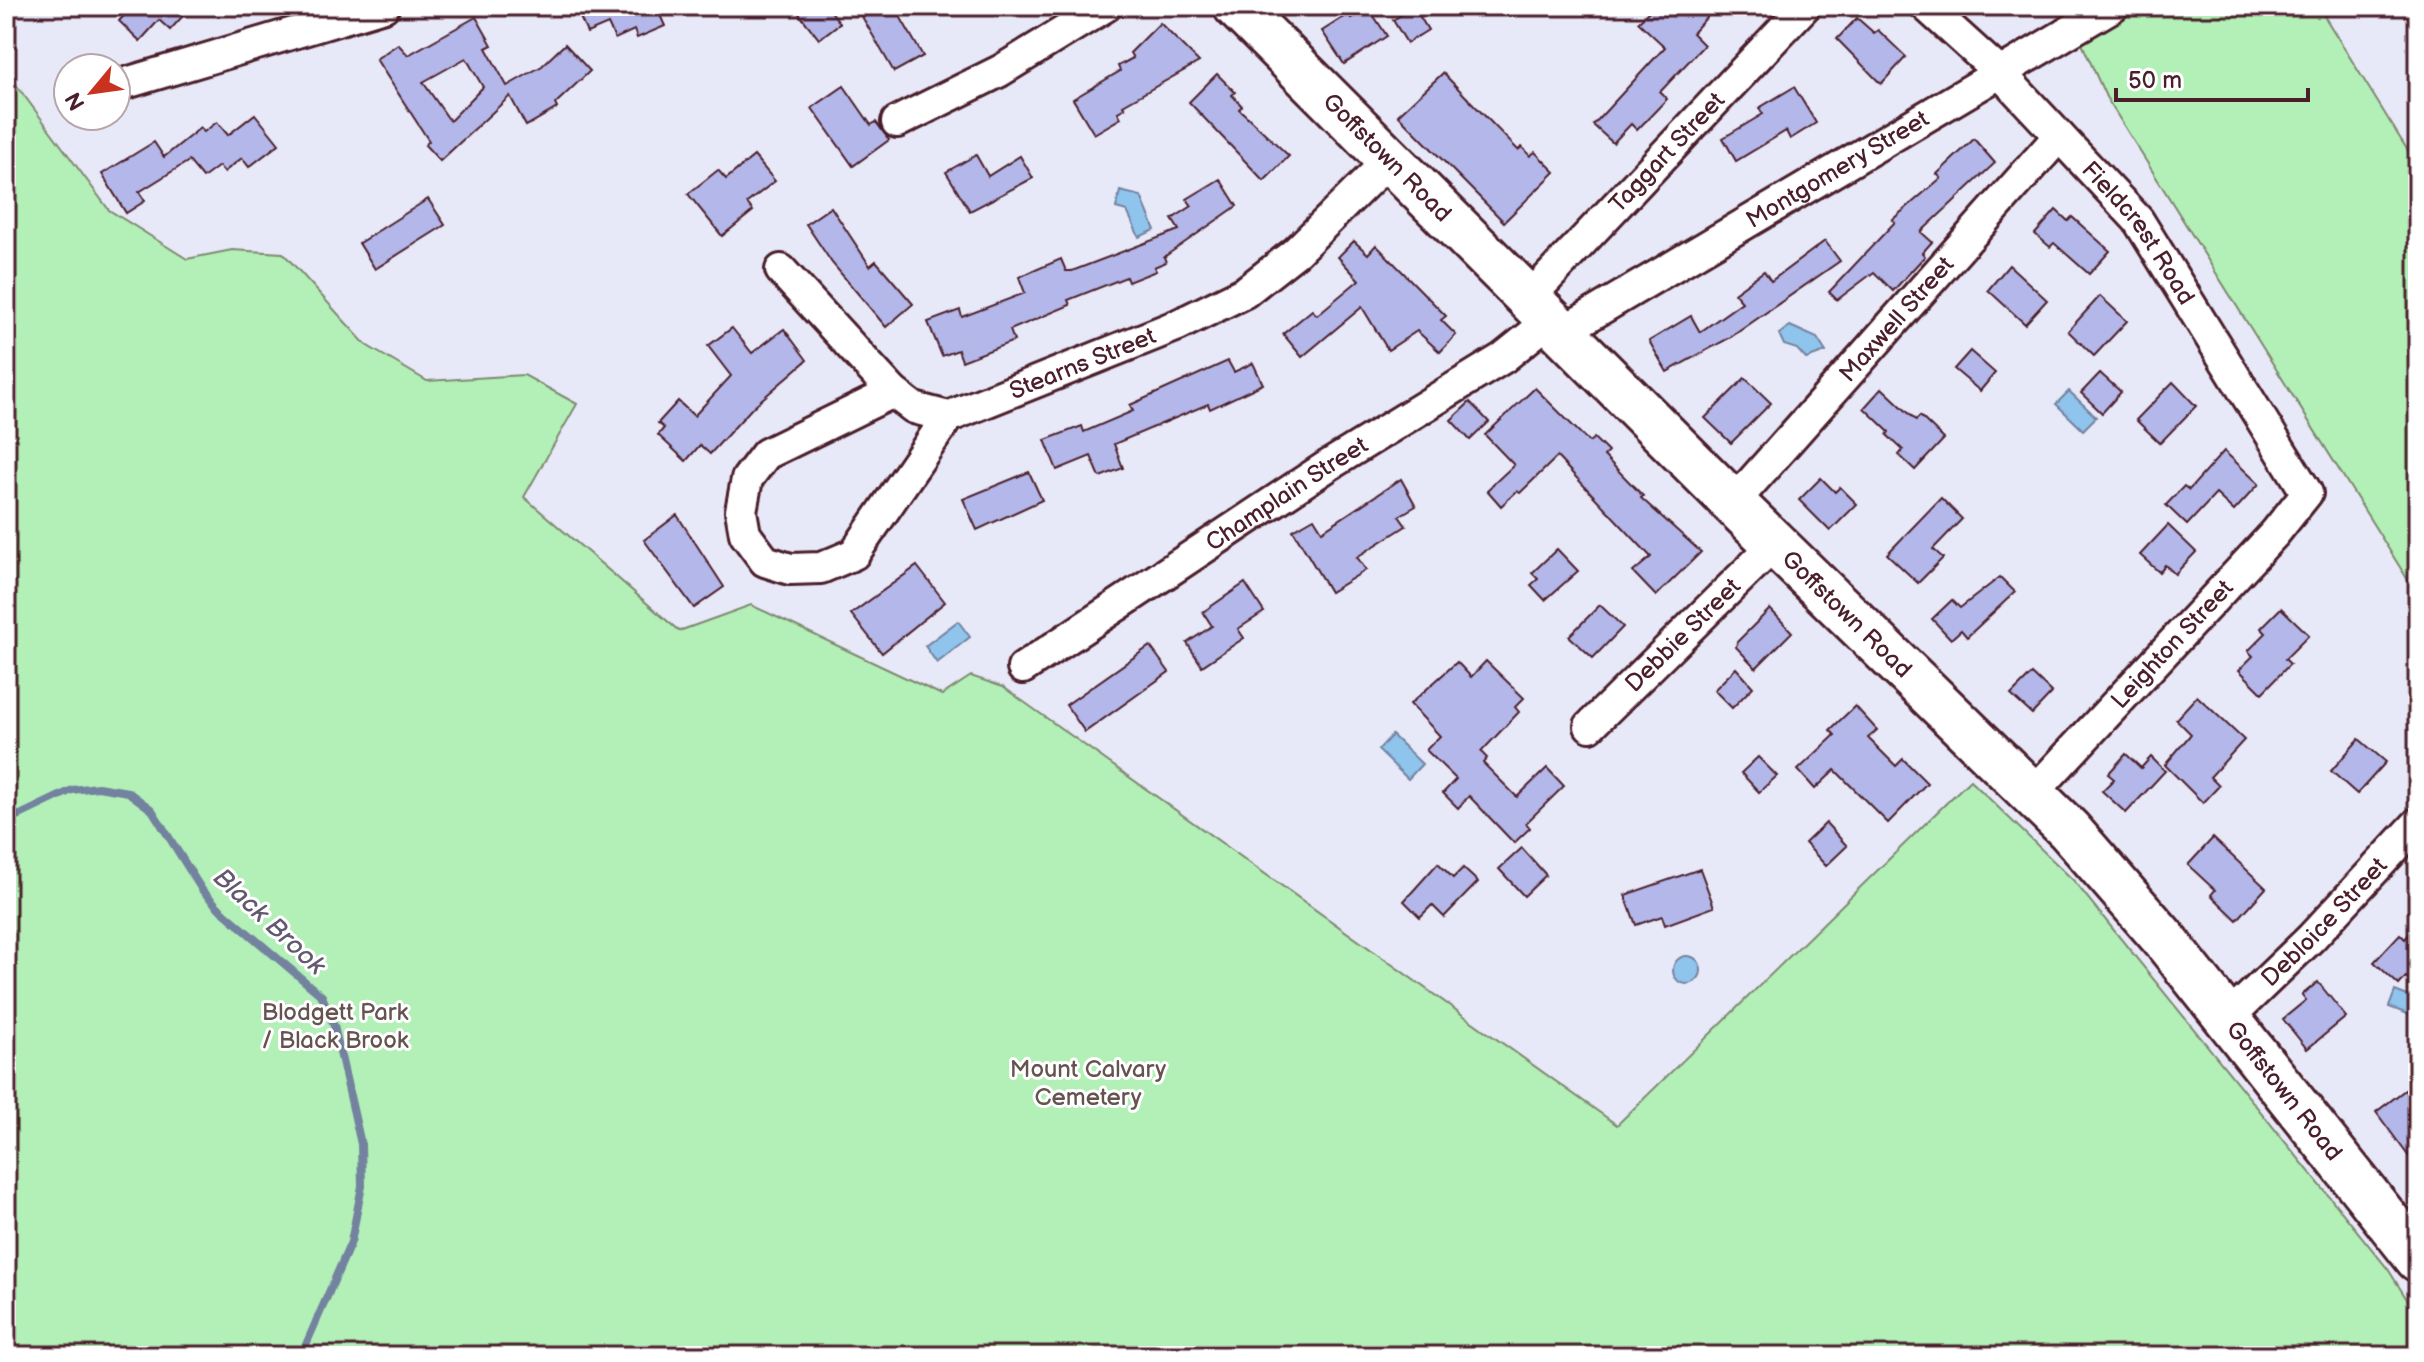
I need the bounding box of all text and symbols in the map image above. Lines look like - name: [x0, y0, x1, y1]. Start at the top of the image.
- north arrow: [52, 52, 132, 132]
- scale bar: [2116, 52, 2308, 102]
- text: 50 m: [2128, 66, 2182, 95]
- street label: Taggart Street: [1603, 86, 1731, 219]
- text: N: [60, 87, 92, 115]
- street label: Goffstown Road: [1317, 87, 1457, 228]
- street label: Montgomery Street: [1741, 104, 1935, 235]
- street label: Fieldcrest Road: [2075, 155, 2201, 310]
- street label: Maxwell Street: [1833, 250, 1961, 388]
- street label: Stearns Street: [1005, 321, 1161, 406]
- street label: Champlain Street: [1200, 430, 1374, 558]
- street label: Goffstown Road: [1776, 545, 1918, 684]
- street label: Debbie Street: [1619, 572, 1747, 698]
- street label: Leighton Street: [2105, 573, 2240, 715]
- street label: Debloice Street: [2256, 851, 2394, 993]
- water label: Black Brook: [206, 862, 332, 983]
- park label: Blodgett Park / Black Brook: [261, 998, 409, 1055]
- street label: Goffstown Road: [2220, 1015, 2348, 1167]
- park label: Mount Calvary Cemetery: [1010, 1055, 1166, 1112]

